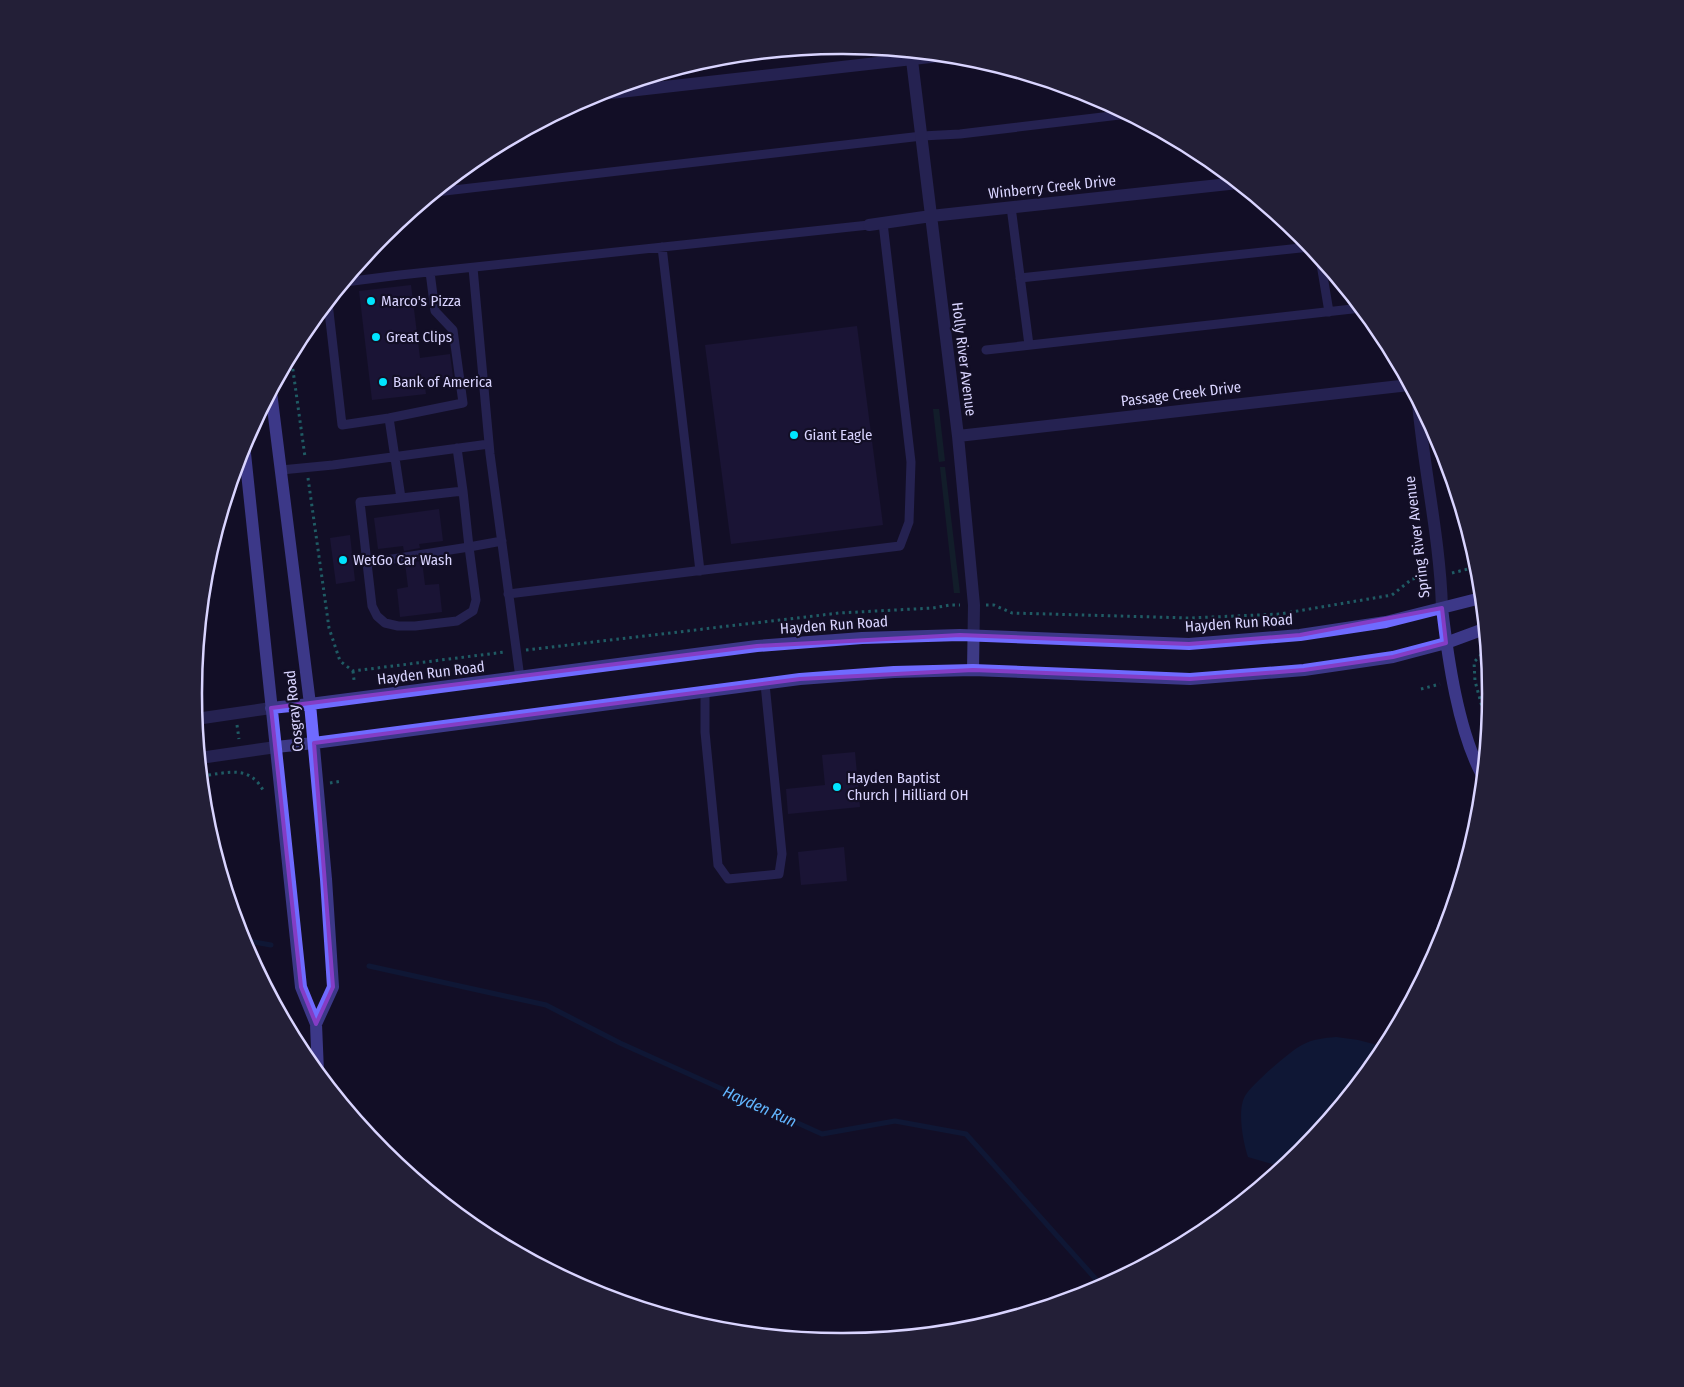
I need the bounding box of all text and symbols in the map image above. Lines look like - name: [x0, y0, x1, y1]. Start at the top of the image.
- street label: Winberry Creek Drive: [987, 171, 1117, 203]
- place label: Marco's Pizza: [381, 292, 461, 310]
- marker: Marco's Pizza: [365, 295, 377, 307]
- street label: Holly River Avenue: [948, 301, 980, 417]
- place label: Great Clips: [386, 328, 452, 346]
- marker: Great Clips: [370, 331, 382, 343]
- place label: Bank of America: [393, 373, 492, 391]
- marker: Bank of America: [377, 376, 389, 388]
- street label: Passage Creek Drive: [1120, 378, 1242, 410]
- place label: Giant Eagle: [804, 426, 872, 444]
- marker: Giant Eagle: [788, 429, 800, 441]
- street label: Spring River Avenue: [1401, 475, 1433, 599]
- place label: WetGo Car Wash: [353, 551, 452, 569]
- marker: WetGo Car Wash: [337, 554, 349, 566]
- street label: Hayden Run Road: [1184, 610, 1294, 636]
- street label: Hayden Run Road: [779, 612, 889, 638]
- street label: Hayden Run Road: [376, 657, 486, 689]
- street label: Cosgray Road: [281, 669, 307, 753]
- place label: Hayden Baptist Church | Hilliard OH: [847, 769, 969, 804]
- marker: Hayden Baptist Church | Hilliard OH: [831, 781, 843, 793]
- water label: Hayden Run: [720, 1082, 799, 1131]

